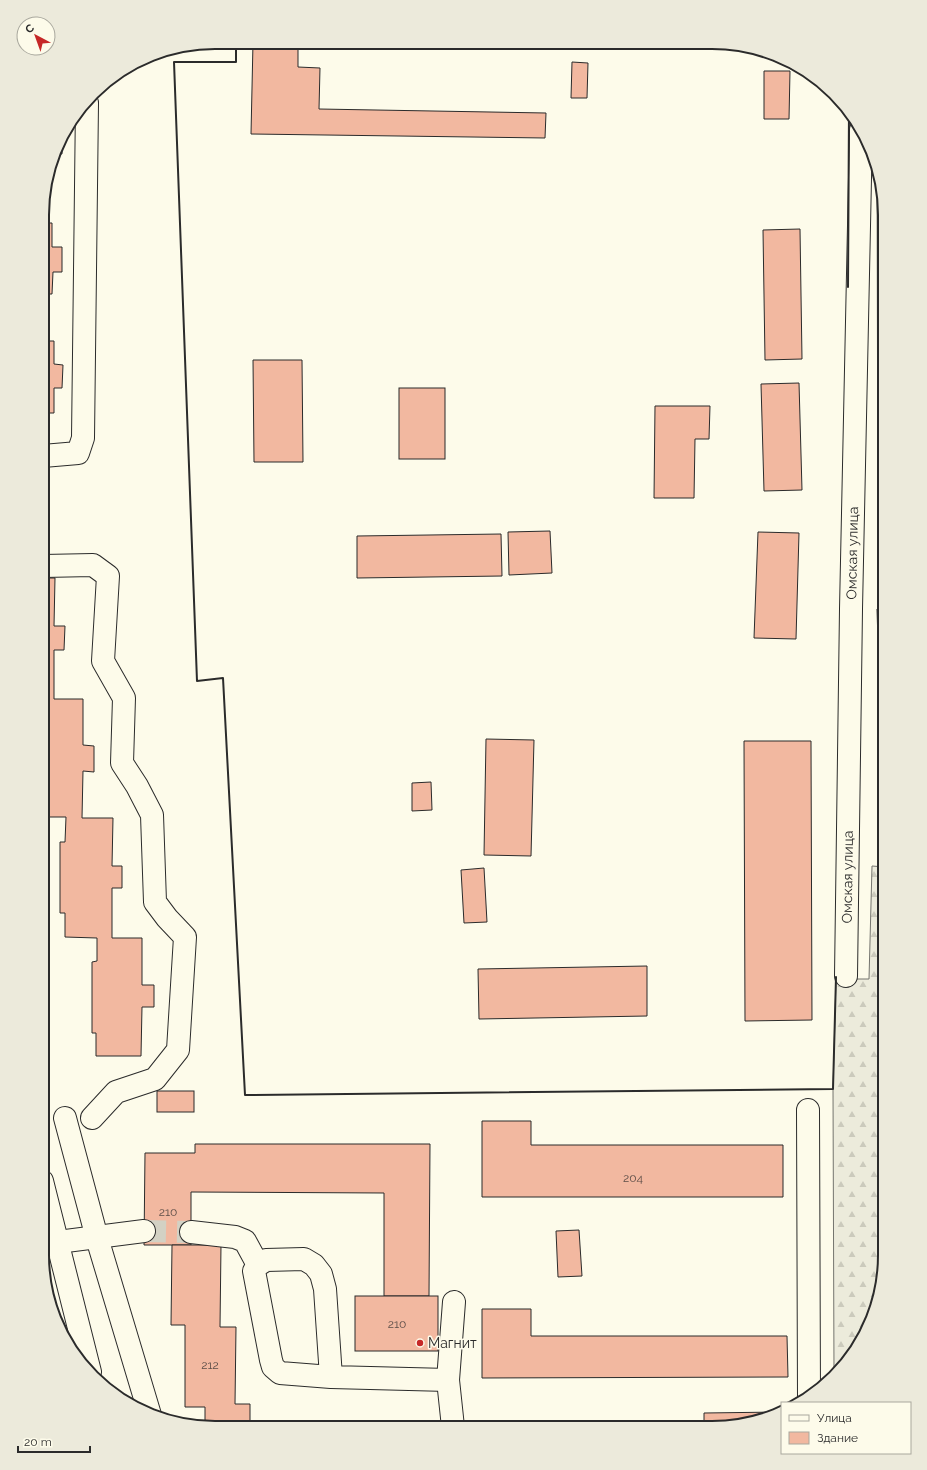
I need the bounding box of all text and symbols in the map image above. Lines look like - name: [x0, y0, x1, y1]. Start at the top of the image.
- north arrow: [16, 16, 56, 56]
- text: С: [23, 21, 37, 36]
- street label: Омская улица: [843, 506, 861, 600]
- street label: Омская улица: [839, 830, 856, 924]
- house number: 204: [623, 1171, 644, 1185]
- house number: 210: [159, 1205, 177, 1219]
- house number: 210: [388, 1317, 406, 1331]
- place label: Магнит: [428, 1335, 477, 1351]
- marker: Магнит: [415, 1338, 425, 1348]
- house number: 212: [201, 1358, 219, 1372]
- legend: [781, 1402, 911, 1454]
- text: Улица: [817, 1411, 852, 1425]
- scale bar: [18, 1428, 90, 1454]
- text: Здание: [817, 1431, 858, 1445]
- text: 20 m: [24, 1435, 52, 1449]

